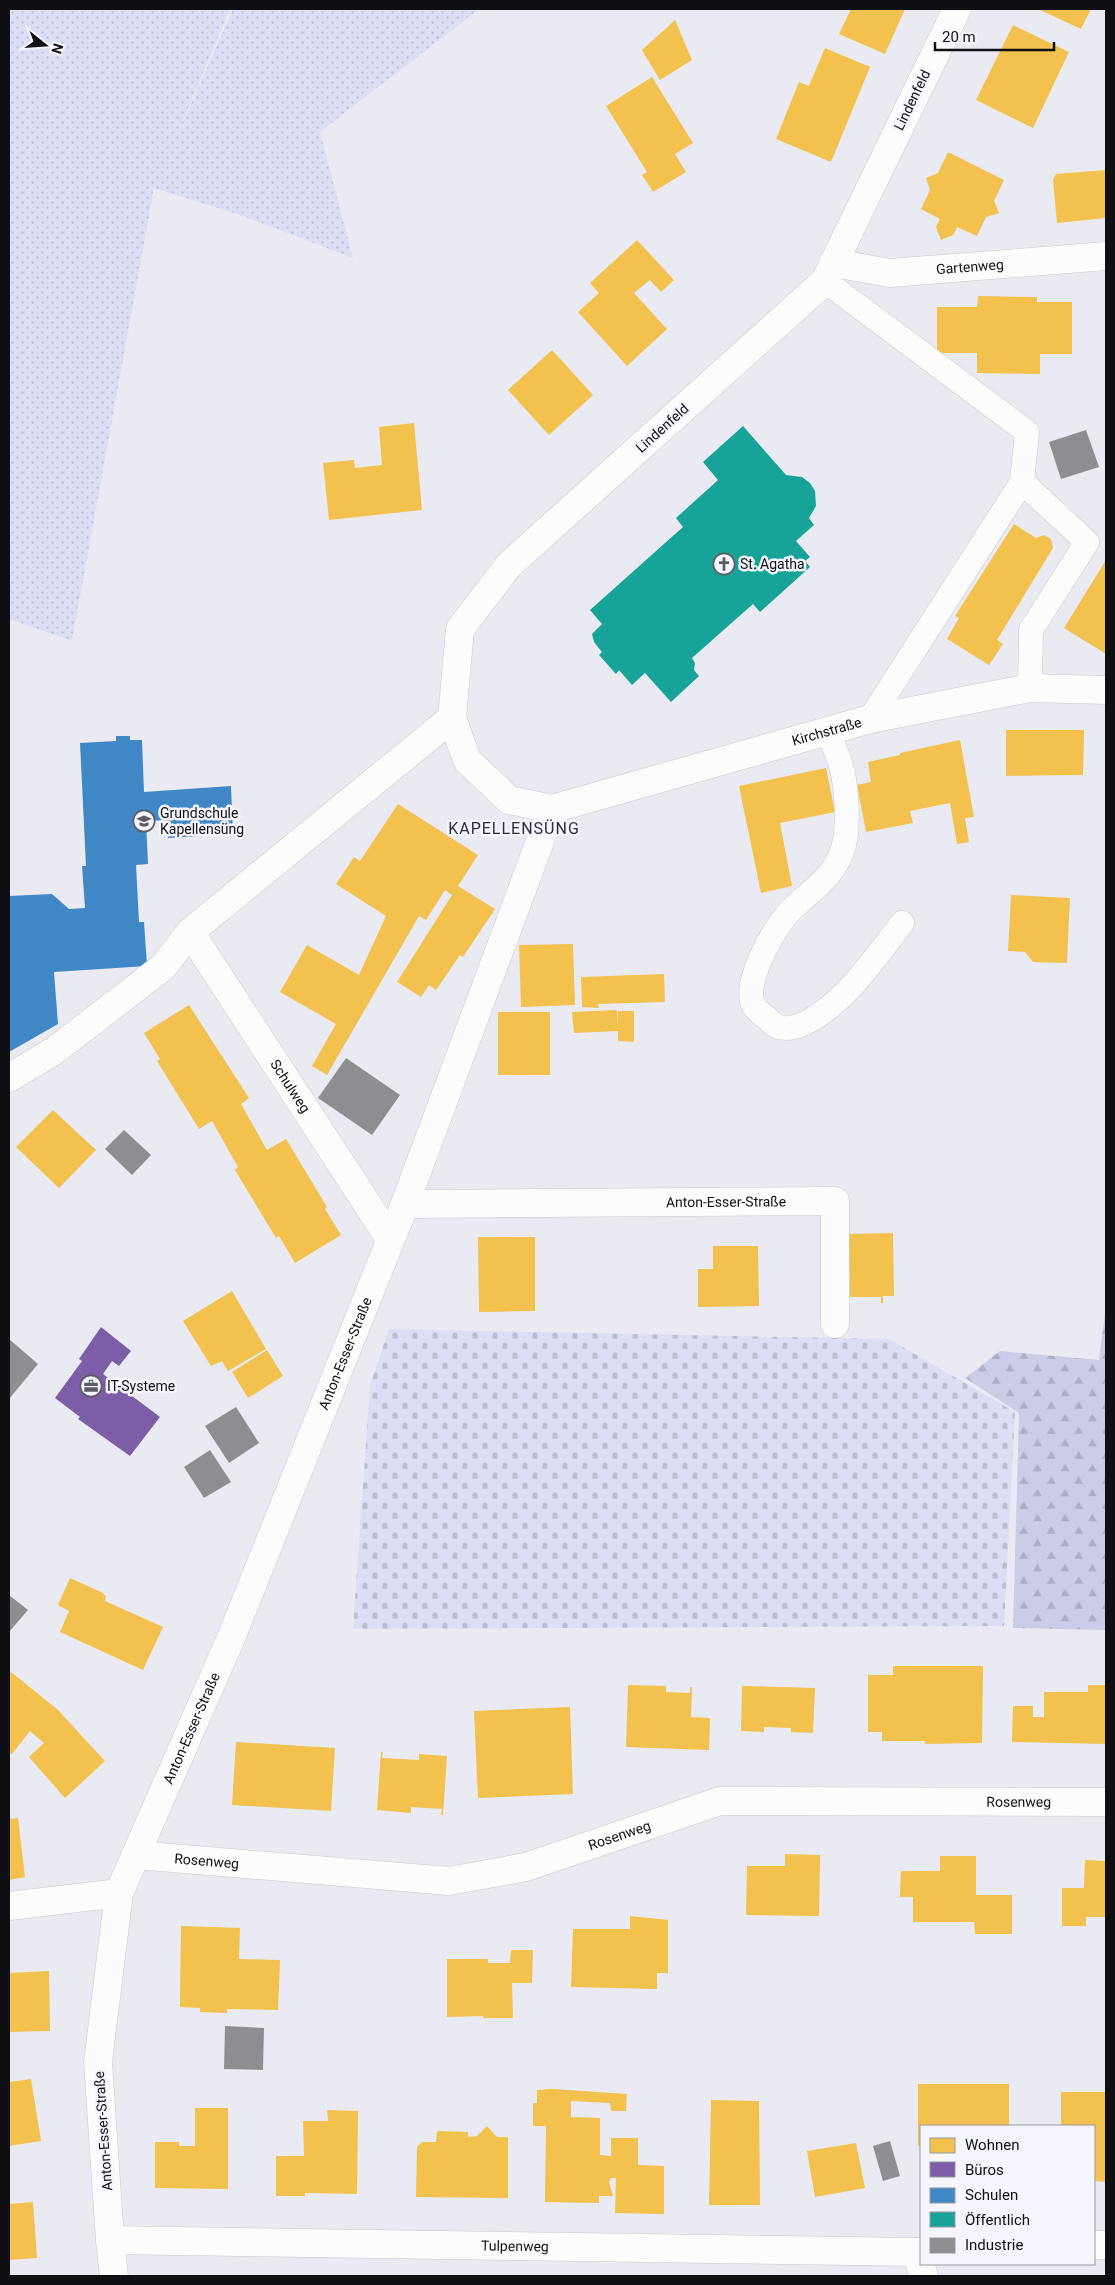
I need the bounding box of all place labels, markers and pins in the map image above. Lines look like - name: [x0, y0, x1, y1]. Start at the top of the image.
- church icon: St. Agatha: [712, 552, 736, 576]
- place label: St. Agatha: [740, 556, 805, 572]
- place label: Grundschule Kapellensüng: [160, 805, 244, 837]
- school or university icon: Grundschule Kapellensüng: [132, 809, 156, 833]
- office icon: IT-Systeme: [79, 1374, 103, 1398]
- place label: IT-Systeme: [107, 1378, 175, 1394]

